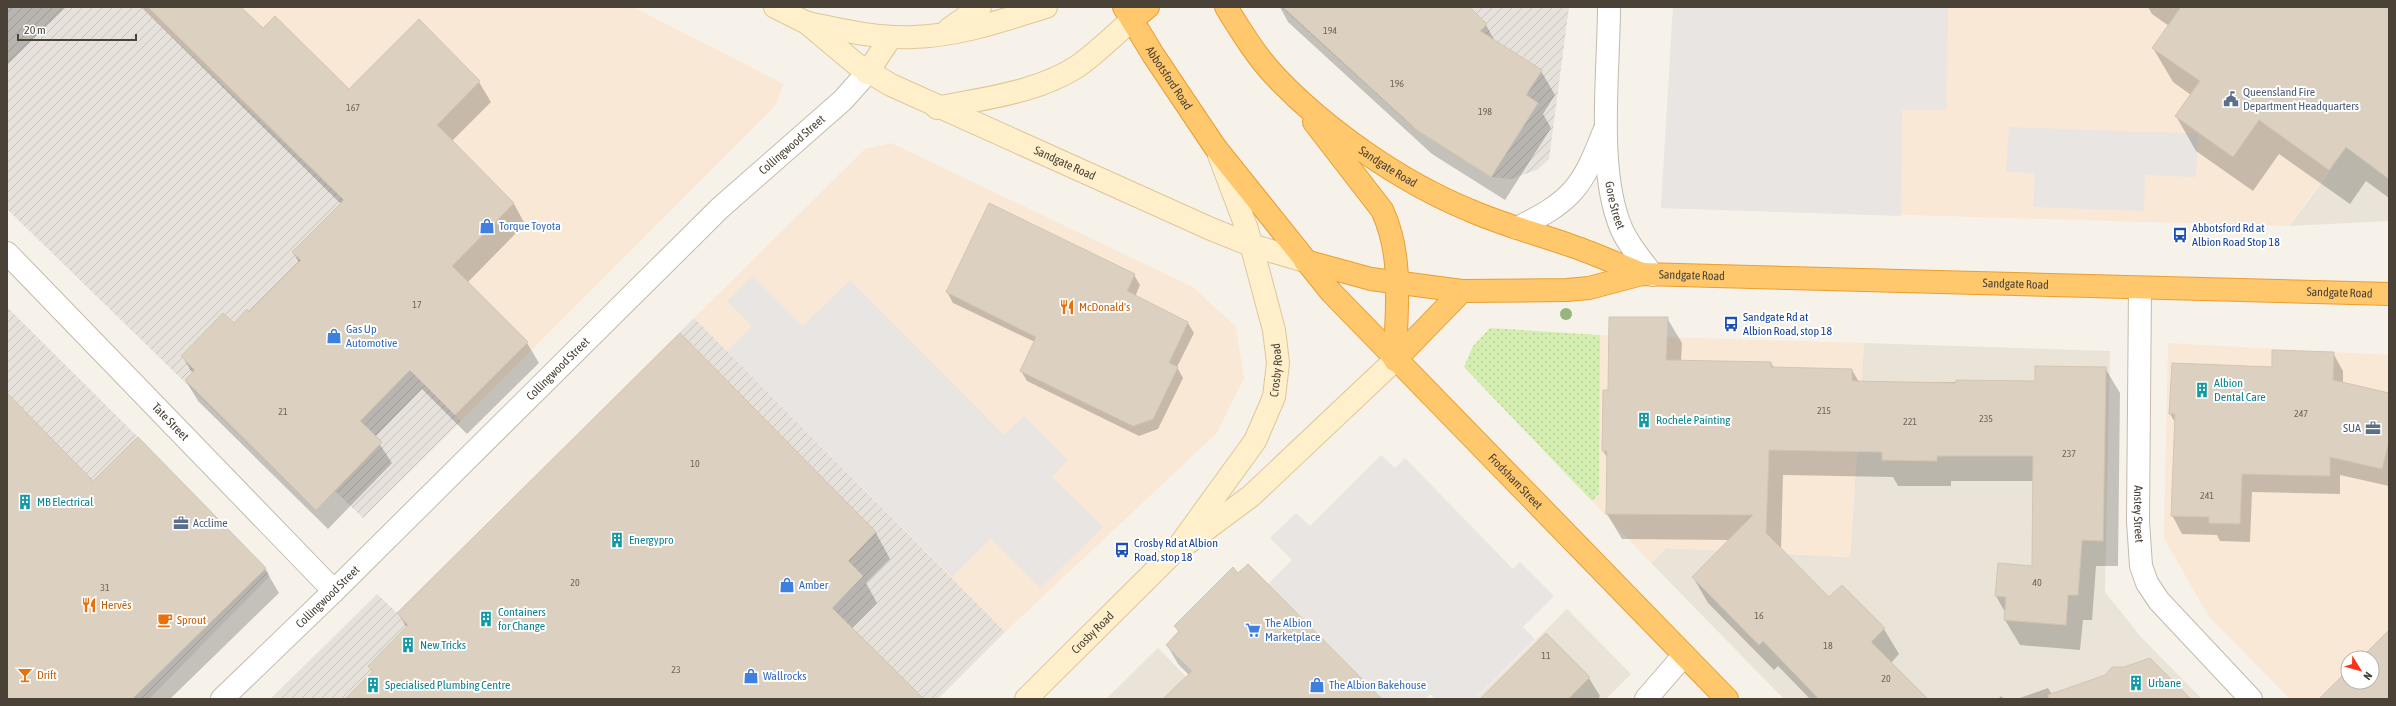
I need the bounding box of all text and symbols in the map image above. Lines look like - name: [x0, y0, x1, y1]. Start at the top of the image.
- scale bar: [18, 16, 136, 42]
- text: 20 m: [24, 23, 46, 37]
- house number: 194: [1323, 25, 1337, 36]
- street label: Abbotsford Road: [1143, 44, 1195, 112]
- house number: 196: [1390, 78, 1404, 89]
- place label: Queensland Fire Department Headquarters: [2243, 85, 2359, 113]
- public building icon: Queensland Fire Department Headquarters: [2222, 90, 2240, 108]
- house number: 167: [346, 102, 360, 113]
- house number: 198: [1478, 106, 1492, 117]
- street label: Collingwood Street: [756, 112, 828, 178]
- street label: Sandgate Road: [1032, 143, 1098, 183]
- street label: Sandgate Road: [1356, 143, 1419, 190]
- street label: Gore Street: [1602, 180, 1628, 232]
- shop icon: Torque Toyota: [478, 217, 496, 235]
- place label: Torque Toyota: [499, 219, 561, 233]
- place label: Abbotsford Rd at Albion Road Stop 18: [2192, 221, 2280, 249]
- bus stop icon: Abbotsford Rd at Albion Road Stop 18: [2171, 226, 2189, 244]
- street label: Sandgate Road: [1659, 267, 1725, 283]
- street label: Sandgate Road: [1983, 276, 2049, 292]
- street label: Sandgate Road: [2306, 285, 2373, 301]
- restaurant icon: McDonald's: [1058, 298, 1076, 316]
- house number: 17: [412, 299, 422, 310]
- place label: McDonald's: [1079, 300, 1130, 314]
- place label: Sandgate Rd at Albion Road, stop 18: [1743, 310, 1832, 338]
- bus stop icon: Sandgate Rd at Albion Road, stop 18: [1722, 315, 1740, 333]
- place label: Gas Up Automotive: [346, 322, 397, 350]
- shop icon: Gas Up Automotive: [325, 327, 343, 345]
- street label: Collingwood Street: [523, 334, 593, 403]
- street label: Crosby Road: [1267, 343, 1285, 398]
- place label: Albion Dental Care: [2214, 376, 2266, 404]
- building icon: Albion Dental Care: [2193, 381, 2211, 399]
- street label: Tate Street: [149, 400, 192, 444]
- house number: 215: [1817, 405, 1831, 416]
- house number: 21: [278, 406, 288, 417]
- house number: 247: [2294, 408, 2308, 419]
- building icon: Rochele Painting: [1635, 411, 1653, 429]
- place label: Rochele Painting: [1656, 413, 1731, 427]
- house number: 235: [1979, 413, 1993, 424]
- house number: 221: [1903, 416, 1917, 427]
- office icon: SUA: [2364, 419, 2382, 437]
- place label: SUA: [2343, 421, 2361, 435]
- house number: 237: [2062, 448, 2076, 459]
- street label: Frodsham Street: [1485, 451, 1546, 512]
- house number: 10: [690, 458, 700, 469]
- street label: Anstey Street: [2131, 485, 2146, 544]
- house number: 241: [2200, 490, 2214, 501]
- building icon: MB Electrical: [16, 493, 34, 511]
- place label: MB Electrical: [37, 495, 94, 509]
- office icon: Acclime: [172, 514, 190, 532]
- place label: Acclime: [193, 516, 228, 530]
- building icon: Energypro: [608, 531, 626, 549]
- place label: Energypro: [629, 533, 674, 547]
- place label: Crosby Rd at Albion Road, stop 18: [1134, 536, 1218, 564]
- bus stop icon: Crosby Rd at Albion Road, stop 18: [1113, 541, 1131, 559]
- street label: Collingwood Street: [293, 562, 363, 631]
- shop icon: Amber: [778, 576, 796, 594]
- house number: 20: [570, 577, 580, 588]
- house number: 40: [2032, 577, 2042, 588]
- place label: Amber: [799, 578, 829, 592]
- house number: 31: [100, 582, 110, 593]
- restaurant icon: Hervēs: [80, 596, 98, 614]
- place label: Hervēs: [101, 598, 131, 612]
- place label: Containers for Change: [498, 605, 546, 633]
- street label: Crosby Road: [1069, 609, 1117, 657]
- building icon: Containers for Change: [477, 610, 495, 628]
- house number: 16: [1754, 610, 1764, 621]
- cafe icon: Sprout: [156, 611, 174, 629]
- place label: Sprout: [177, 613, 207, 627]
- place label: The Albion Marketplace: [1265, 616, 1320, 644]
- supermarket icon: The Albion Marketplace: [1244, 621, 1262, 639]
- building icon: New Tricks: [399, 636, 417, 654]
- place label: New Tricks: [420, 638, 466, 652]
- house number: 18: [1823, 640, 1833, 651]
- house number: 11: [1541, 650, 1551, 661]
- north arrow: [2340, 650, 2380, 690]
- house number: 23: [671, 664, 681, 675]
- bar icon: Drift: [16, 666, 34, 684]
- shop icon: Wallrocks: [742, 667, 760, 685]
- place label: Drift: [37, 668, 57, 682]
- place label: Wallrocks: [763, 669, 806, 683]
- text: N: [2361, 670, 2375, 682]
- house number: 20: [1881, 673, 1891, 684]
- building icon: Urbane: [2127, 674, 2145, 692]
- building icon: Specialised Plumbing Centre: [364, 676, 382, 694]
- shop icon: The Albion Bakehouse: [1308, 676, 1326, 694]
- place label: Urbane: [2148, 676, 2181, 690]
- place label: Specialised Plumbing Centre: [385, 678, 510, 692]
- place label: The Albion Bakehouse: [1329, 678, 1426, 692]

